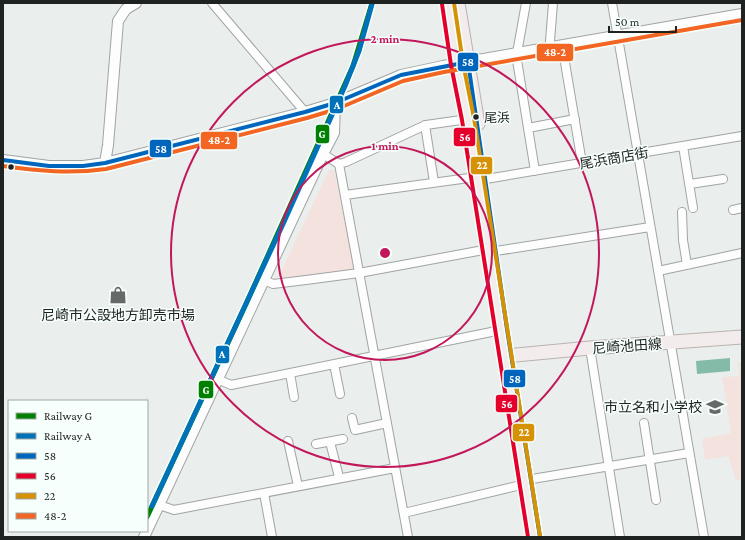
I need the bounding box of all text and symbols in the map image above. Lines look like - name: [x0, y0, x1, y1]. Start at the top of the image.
- scale bar: [609, 8, 676, 34]
- text: 50 m: [615, 15, 640, 29]
- text: 2 min: [371, 32, 400, 46]
- line badge: 48-2: [536, 43, 574, 62]
- text: 48-2: [544, 46, 566, 58]
- line badge: 58: [457, 52, 479, 72]
- text: 58: [462, 56, 474, 68]
- line badge: A: [329, 95, 344, 114]
- text: A: [333, 99, 341, 111]
- place label: 尾浜: [484, 110, 510, 125]
- marker: 尾浜: [471, 112, 481, 122]
- line badge: G: [315, 124, 330, 144]
- line badge: 56: [453, 127, 476, 147]
- text: G: [318, 128, 326, 140]
- line badge: 48-2: [200, 131, 238, 150]
- text: 56: [459, 131, 471, 143]
- text: 48-2: [208, 134, 230, 146]
- line badge: 58: [149, 139, 172, 158]
- text: 1 min: [371, 139, 399, 153]
- text: 58: [155, 143, 167, 155]
- street label: 尾浜商店街: [578, 144, 650, 172]
- line badge: 22: [470, 156, 493, 175]
- text: 22: [476, 159, 488, 171]
- unlabelled marker: [6, 162, 16, 172]
- centre of rings: [378, 246, 392, 260]
- shop icon: 尼崎市公設地方卸売市場: [108, 285, 128, 305]
- place label: 尼崎市公設地方卸売市場: [41, 307, 195, 323]
- street label: 尼崎池田線: [592, 336, 662, 356]
- line badge: A: [215, 345, 230, 364]
- text: A: [218, 348, 226, 360]
- line badge: 58: [503, 369, 526, 388]
- text: 58: [509, 373, 521, 385]
- line badge: G: [198, 380, 214, 399]
- text: G: [202, 384, 210, 396]
- line badge: 56: [495, 394, 518, 413]
- school or university icon: 市立名和小学校: [705, 397, 725, 417]
- text: 56: [501, 398, 513, 410]
- place label: 市立名和小学校: [604, 399, 702, 415]
- legend: [8, 400, 148, 532]
- text: Railway G: [44, 409, 92, 423]
- line badge: 22: [512, 423, 535, 442]
- text: 22: [518, 426, 530, 438]
- text: Railway A: [44, 429, 91, 443]
- text: 58: [44, 449, 56, 463]
- text: 56: [44, 469, 56, 483]
- text: 22: [44, 489, 56, 503]
- text: 48-2: [44, 509, 67, 523]

